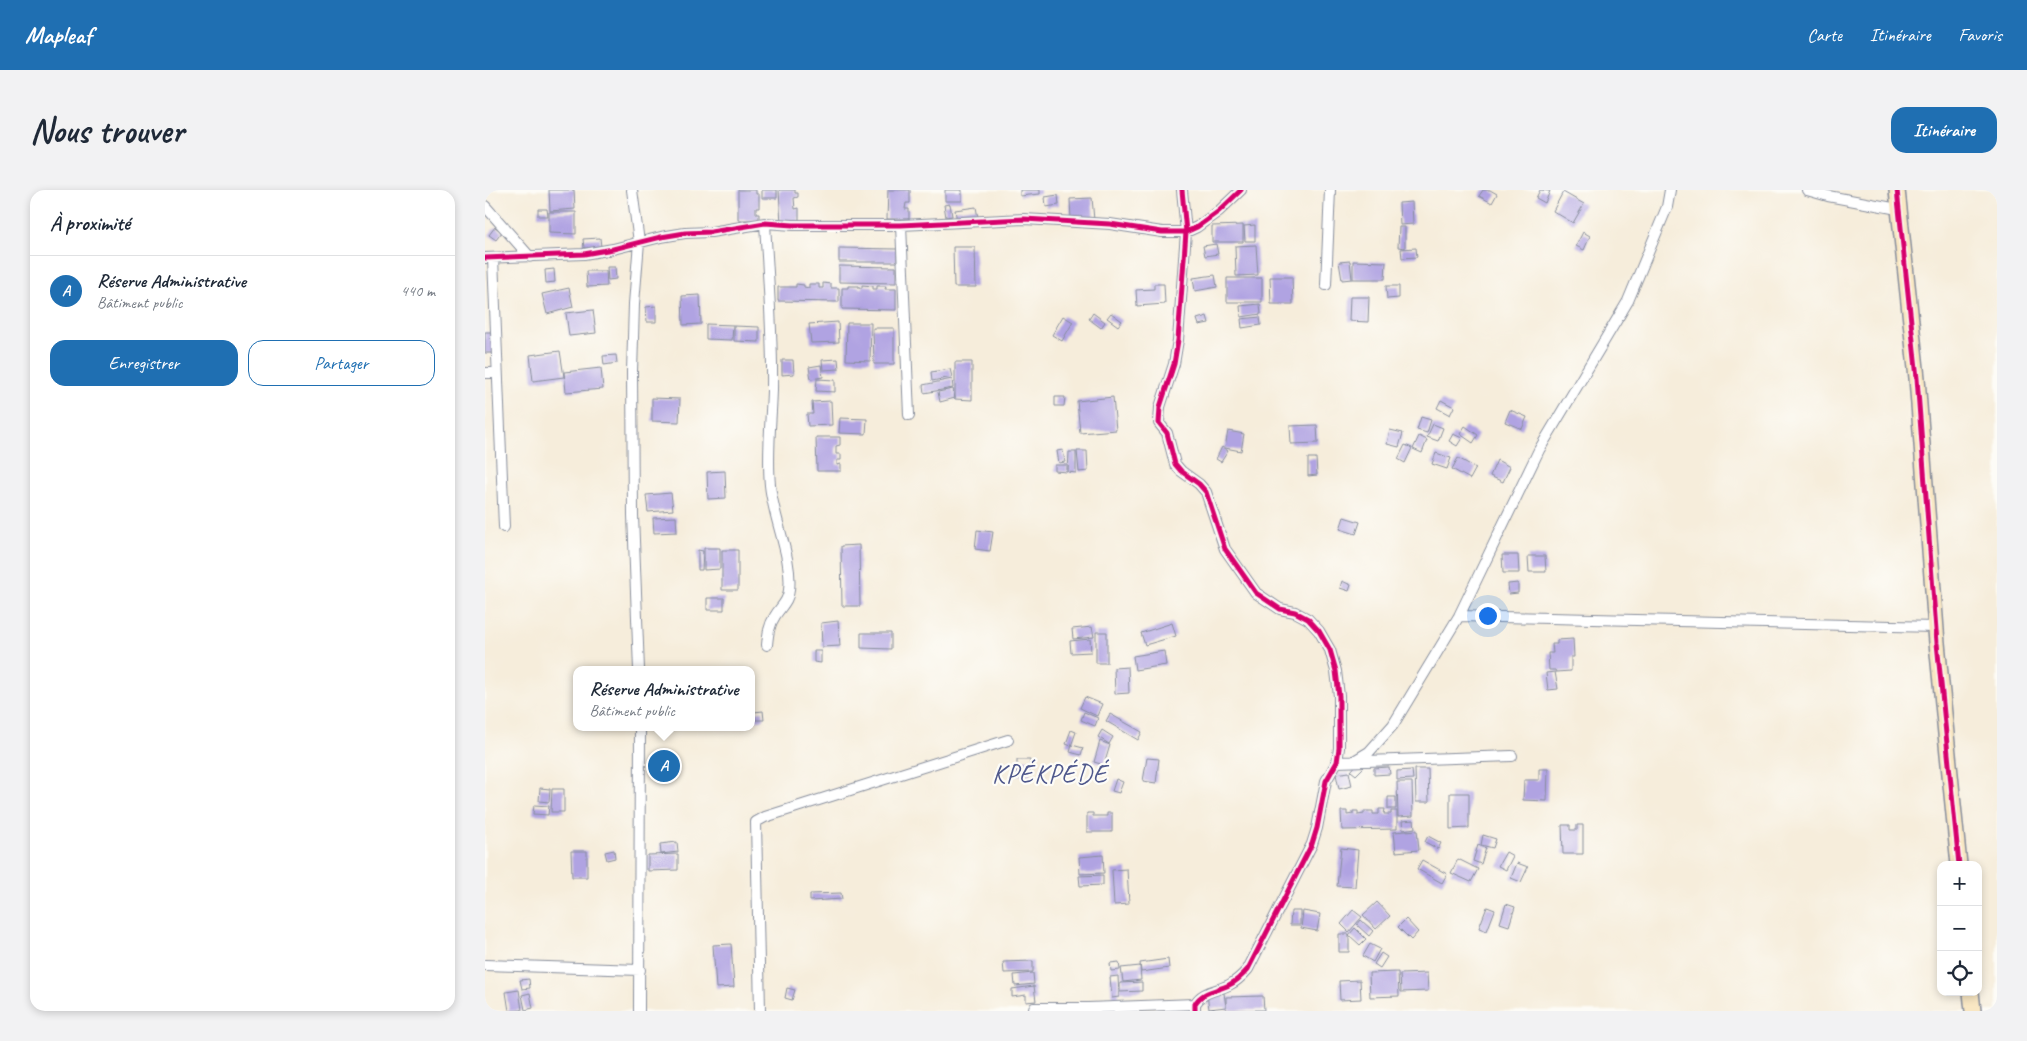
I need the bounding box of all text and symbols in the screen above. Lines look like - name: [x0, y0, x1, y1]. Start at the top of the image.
- text: Mapleaf: [25, 20, 92, 50]
- text: Carte: [1807, 24, 1842, 46]
- text: Itinéraire: [1870, 24, 1931, 46]
- text: Favoris: [1959, 24, 2002, 46]
- button: Itinéraire: [1891, 107, 1997, 153]
- text: Nous trouver: [30, 108, 184, 153]
- text: À proximité: [50, 210, 130, 236]
- text: Réserve Administrative: [97, 269, 246, 293]
- text: A: [62, 281, 70, 301]
- text: 440 m: [401, 281, 435, 301]
- text: Bâtiment public: [97, 293, 182, 313]
- button: Enregistrer: [50, 340, 238, 386]
- button: Partager: [248, 340, 435, 386]
- your location: [1475, 603, 1501, 629]
- popup: [573, 666, 755, 731]
- text: Réserve Administrative: [590, 677, 738, 701]
- text: Bâtiment public: [590, 701, 675, 721]
- pin: A: [648, 747, 680, 785]
- district label: KPÉKPÉDÉ: [992, 757, 1110, 790]
- map controls: [1937, 861, 1982, 996]
- button: +: [1937, 861, 1982, 906]
- button: −: [1937, 906, 1982, 951]
- button: locate: [1937, 951, 1982, 996]

